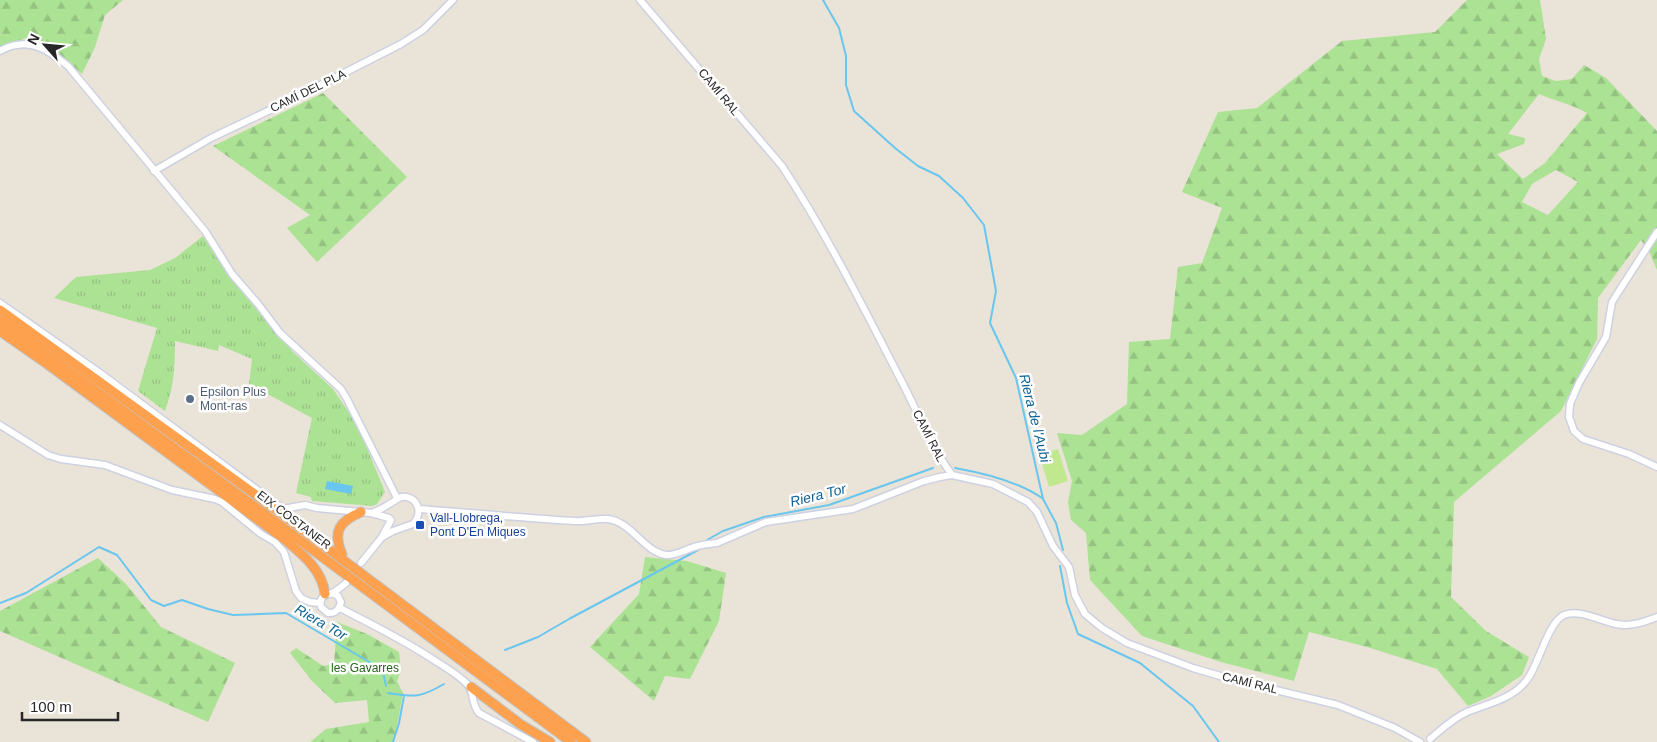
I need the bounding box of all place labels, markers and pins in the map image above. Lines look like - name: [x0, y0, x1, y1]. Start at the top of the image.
- place label: Epsilon Plus Mont-ras: [200, 385, 266, 413]
- marker: Epsilon Plus Mont-ras: [184, 393, 196, 405]
- place label: Vall-Llobrega, Pont D'En Miques: [430, 511, 526, 539]
- marker: Vall-Llobrega, Pont D'En Miques: [414, 519, 426, 531]

